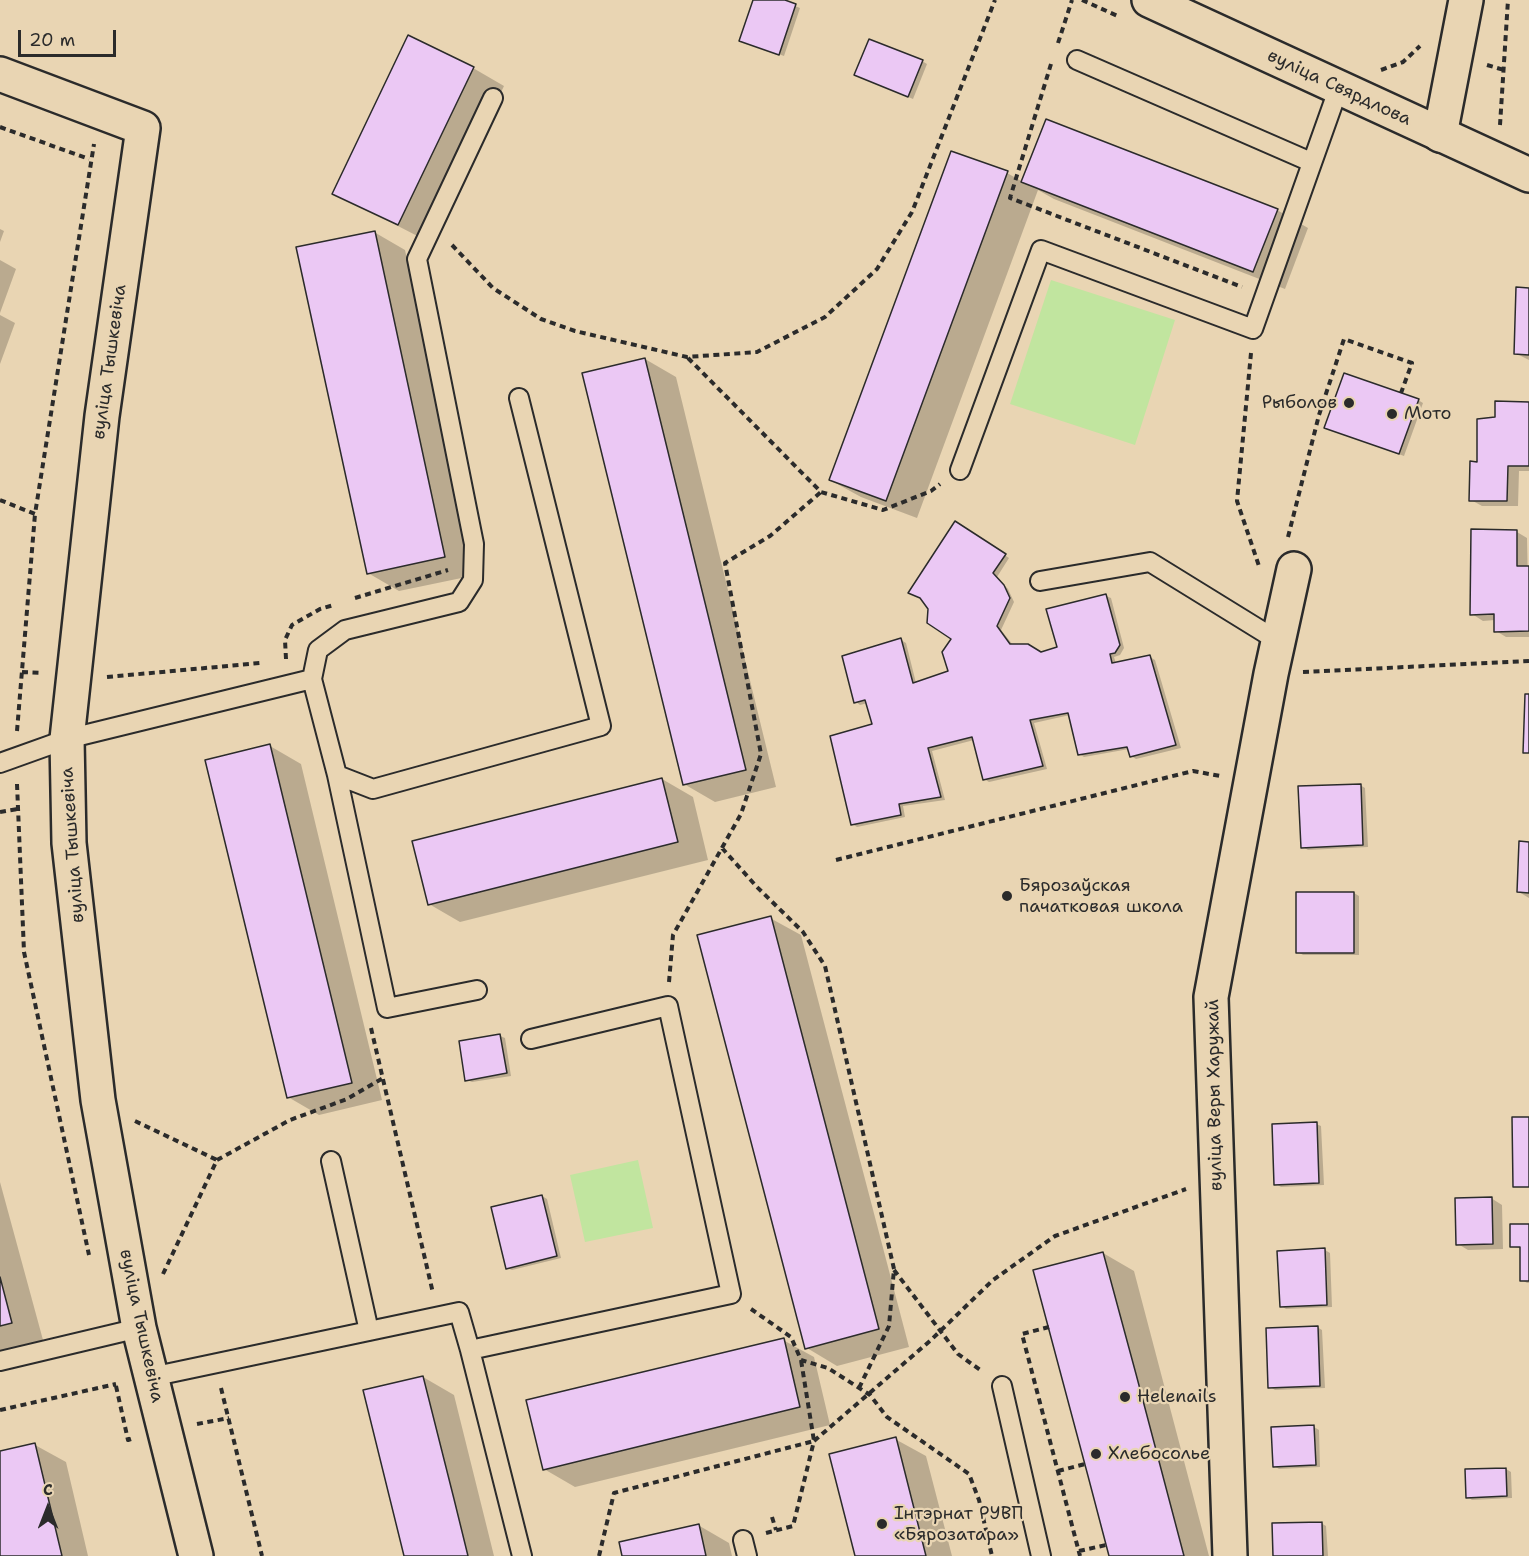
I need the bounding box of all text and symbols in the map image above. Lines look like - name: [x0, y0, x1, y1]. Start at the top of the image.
- scale bar: [21, 18, 118, 56]
- text: 20 m: [29, 28, 75, 52]
- street label: вуліца Свярдлова: [1264, 45, 1414, 131]
- street label: вуліца Тышкевіча: [88, 283, 132, 441]
- place label: Рыболов: [1262, 392, 1337, 414]
- marker: Рыболов: [1342, 396, 1356, 410]
- place label: Мото: [1404, 403, 1451, 425]
- marker: Мото: [1385, 407, 1399, 421]
- street label: вуліца Тышкевіча: [57, 766, 89, 924]
- place label: Бярозаўская пачатковая школа: [1019, 875, 1183, 918]
- marker: Бярозаўская пачатковая школа: [1000, 889, 1014, 903]
- street label: вуліца Веры Харужай: [1203, 999, 1227, 1191]
- street label: вуліца Тышкевіча: [114, 1247, 168, 1405]
- place label: Helenails: [1137, 1386, 1217, 1408]
- marker: Helenails: [1118, 1390, 1132, 1404]
- place label: Хлебосолье: [1108, 1443, 1210, 1465]
- marker: Хлебосолье: [1089, 1447, 1103, 1461]
- north arrow: [18, 1478, 78, 1538]
- text: С: [43, 1479, 53, 1500]
- place label: Інтэрнат РУВП «Бярозатара»: [894, 1503, 1023, 1546]
- marker: Інтэрнат РУВП «Бярозатара»: [875, 1517, 889, 1531]

